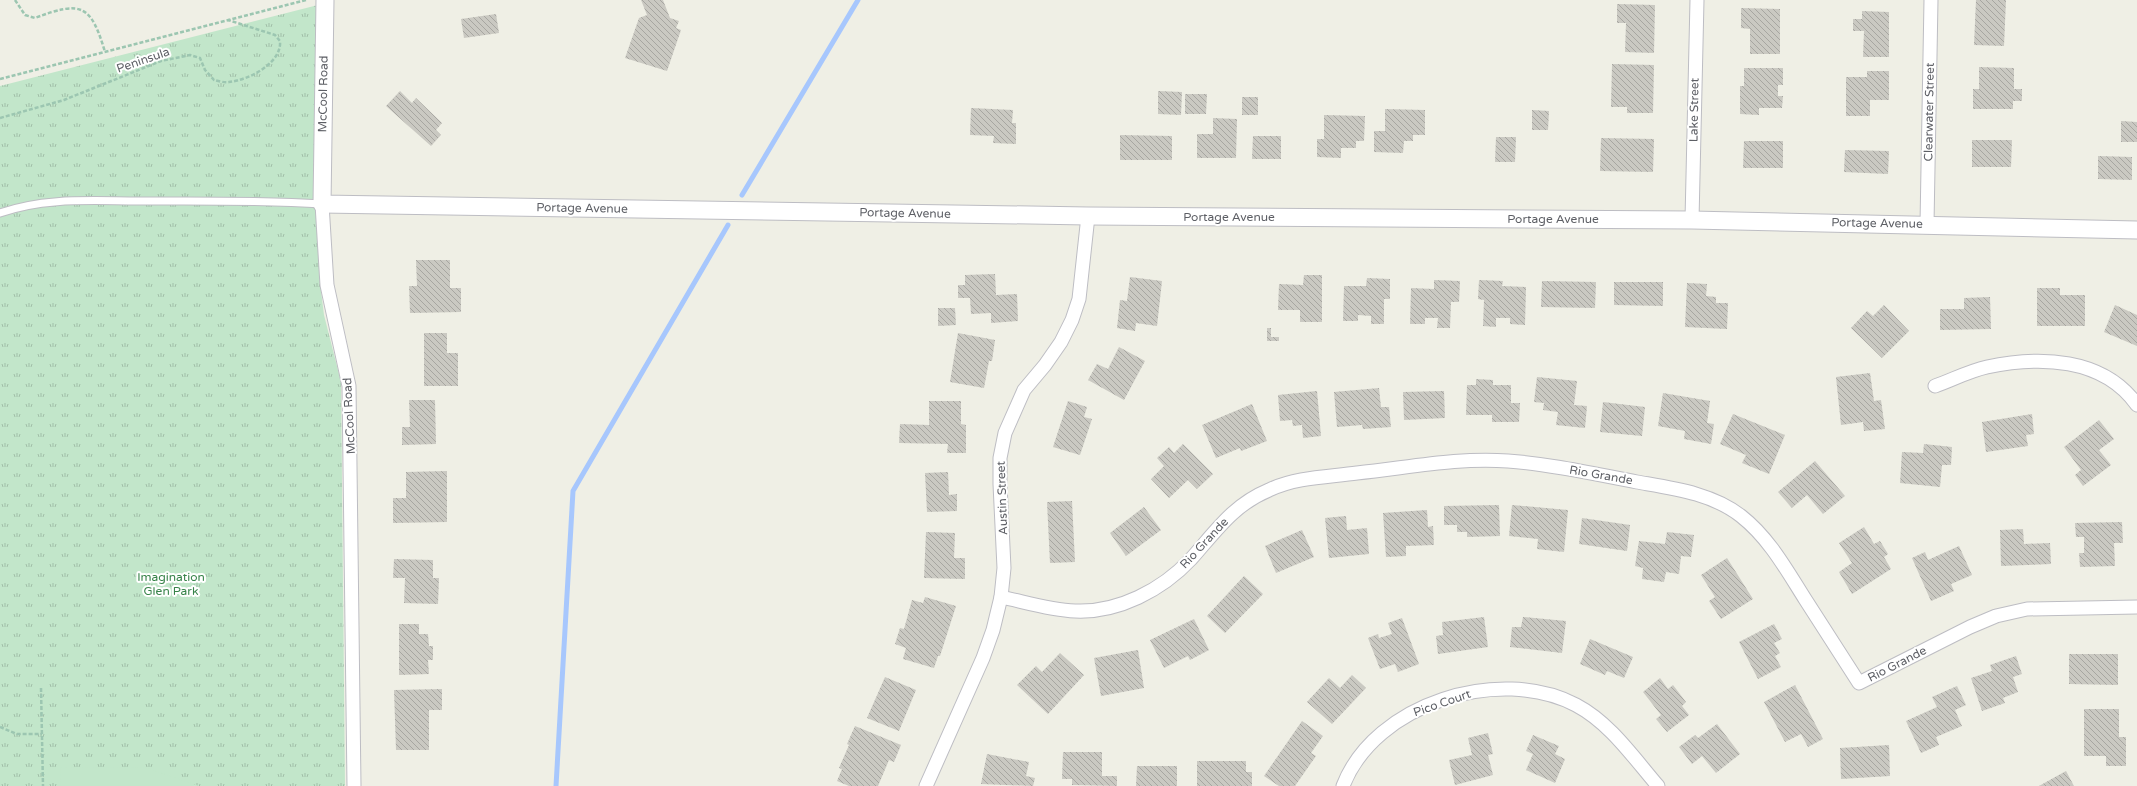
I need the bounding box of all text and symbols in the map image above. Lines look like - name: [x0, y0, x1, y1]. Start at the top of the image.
- street label: Peninsula: [115, 44, 171, 76]
- street label: McCool Road: [315, 56, 331, 132]
- street label: Clearwater Street: [1921, 62, 1937, 162]
- street label: Lake Street: [1686, 77, 1702, 142]
- street label: Portage Avenue: [536, 200, 628, 216]
- street label: Portage Avenue: [859, 205, 951, 221]
- street label: Portage Avenue: [1183, 210, 1275, 224]
- street label: Portage Avenue: [1507, 212, 1599, 226]
- street label: Portage Avenue: [1831, 215, 1923, 231]
- street label: McCool Road: [340, 377, 358, 455]
- street label: Austin Street: [994, 460, 1010, 535]
- street label: Rio Grande: [1568, 463, 1634, 487]
- street label: Rio Grande: [1177, 515, 1231, 571]
- park label: Imagination Glen Park: [137, 570, 205, 598]
- street label: Rio Grande: [1865, 643, 1929, 685]
- street label: Pico Court: [1412, 687, 1473, 719]

